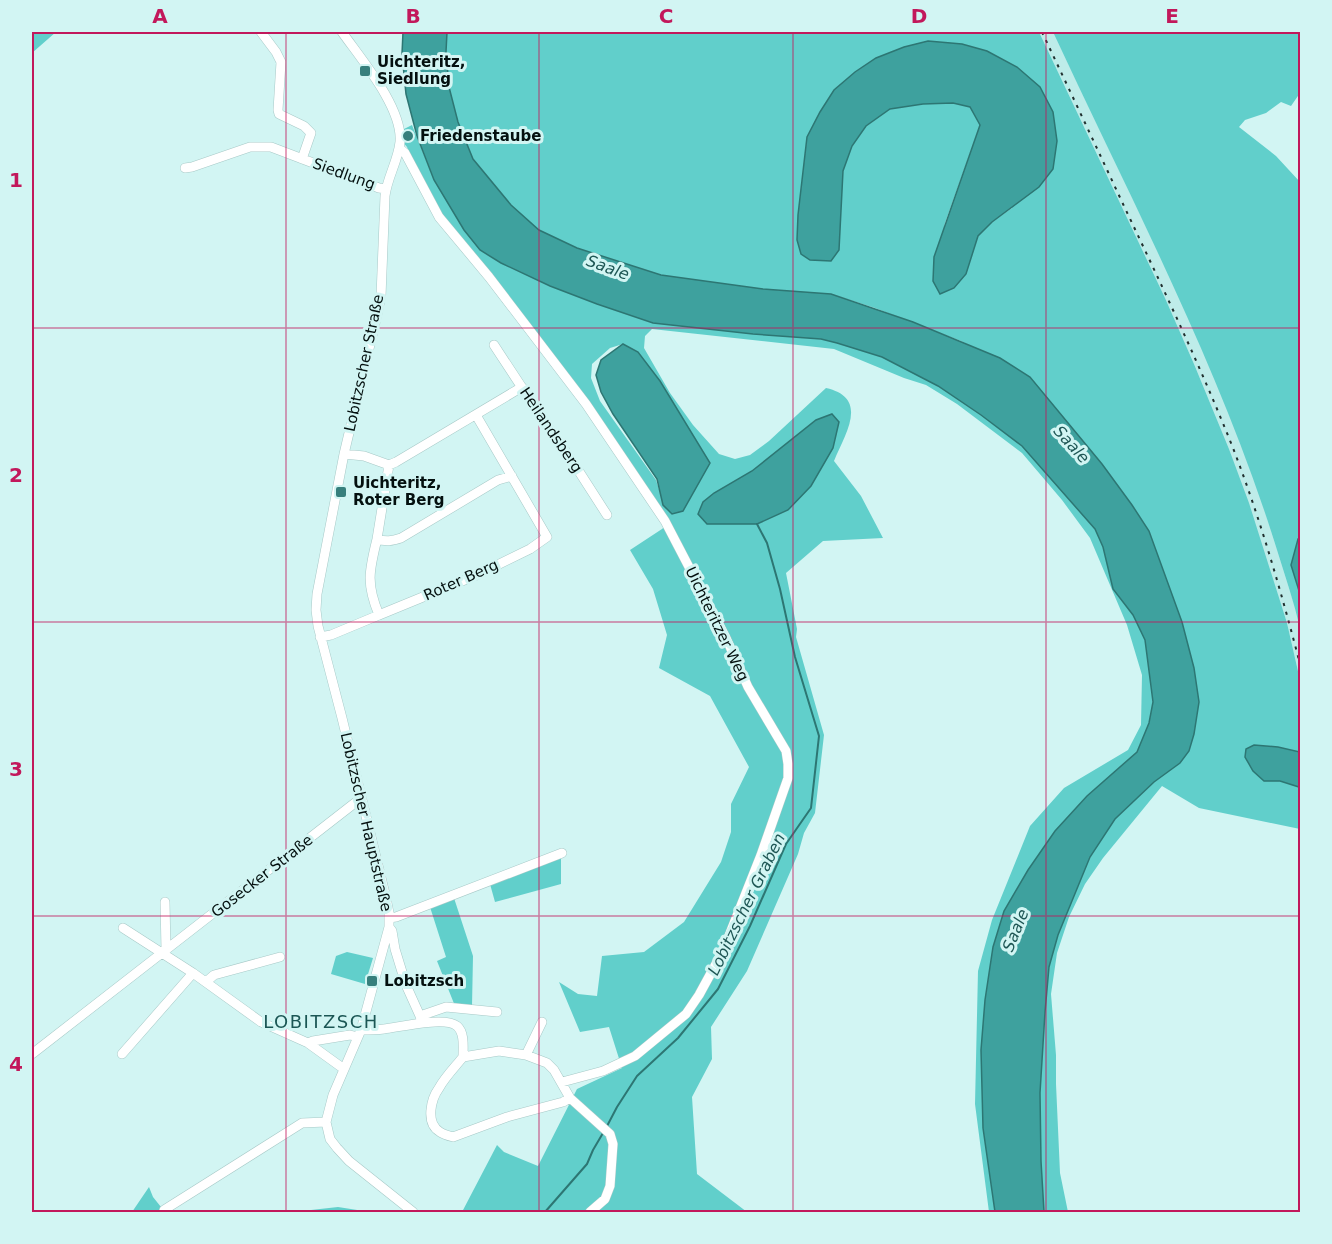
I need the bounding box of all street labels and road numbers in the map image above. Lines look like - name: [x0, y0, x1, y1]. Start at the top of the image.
- street label: Siedlung: [310, 154, 378, 194]
- street label: Lobitzscher Straße: [341, 293, 387, 433]
- street label: Heilandsberg: [516, 384, 586, 476]
- street label: Roter Berg: [421, 556, 501, 604]
- street label: Uichteritzer Weg: [682, 564, 752, 684]
- street label: Lobitzscher Hauptstraße: [337, 731, 395, 913]
- street label: Gosecker Straße: [208, 831, 316, 921]

